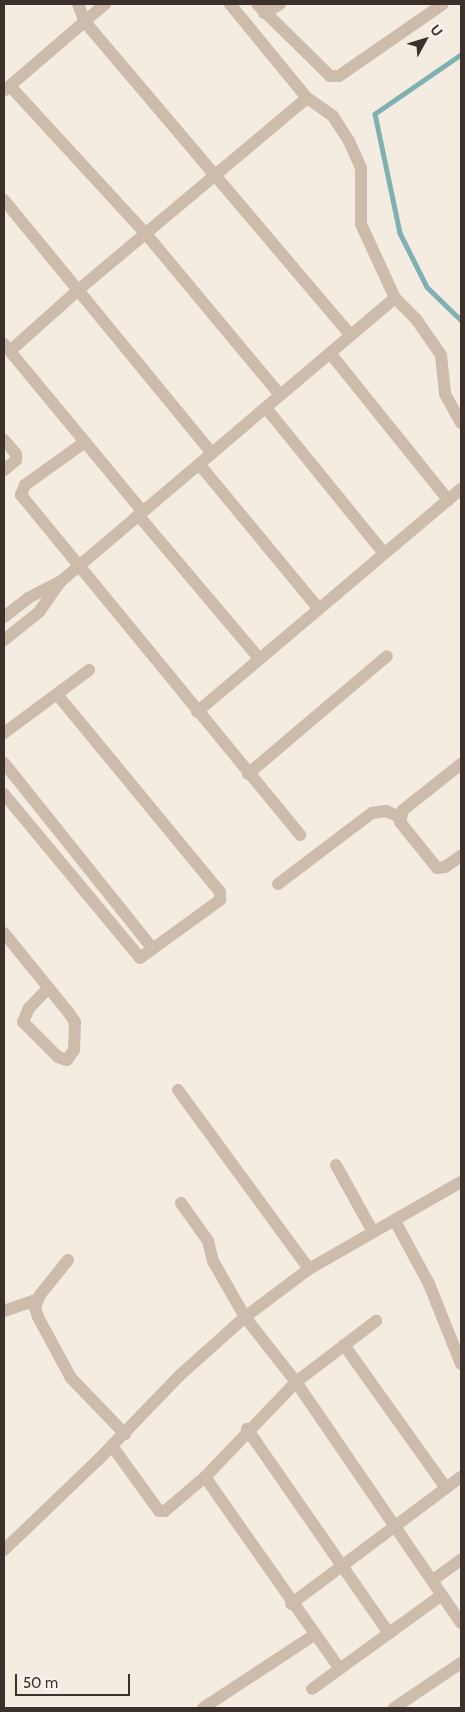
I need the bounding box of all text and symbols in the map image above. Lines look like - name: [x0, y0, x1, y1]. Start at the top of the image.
- north arrow: [400, 15, 450, 65]
- text: U: [426, 21, 447, 40]
- scale bar: [18, 1664, 132, 1696]
- text: 50 m: [23, 1674, 58, 1692]

